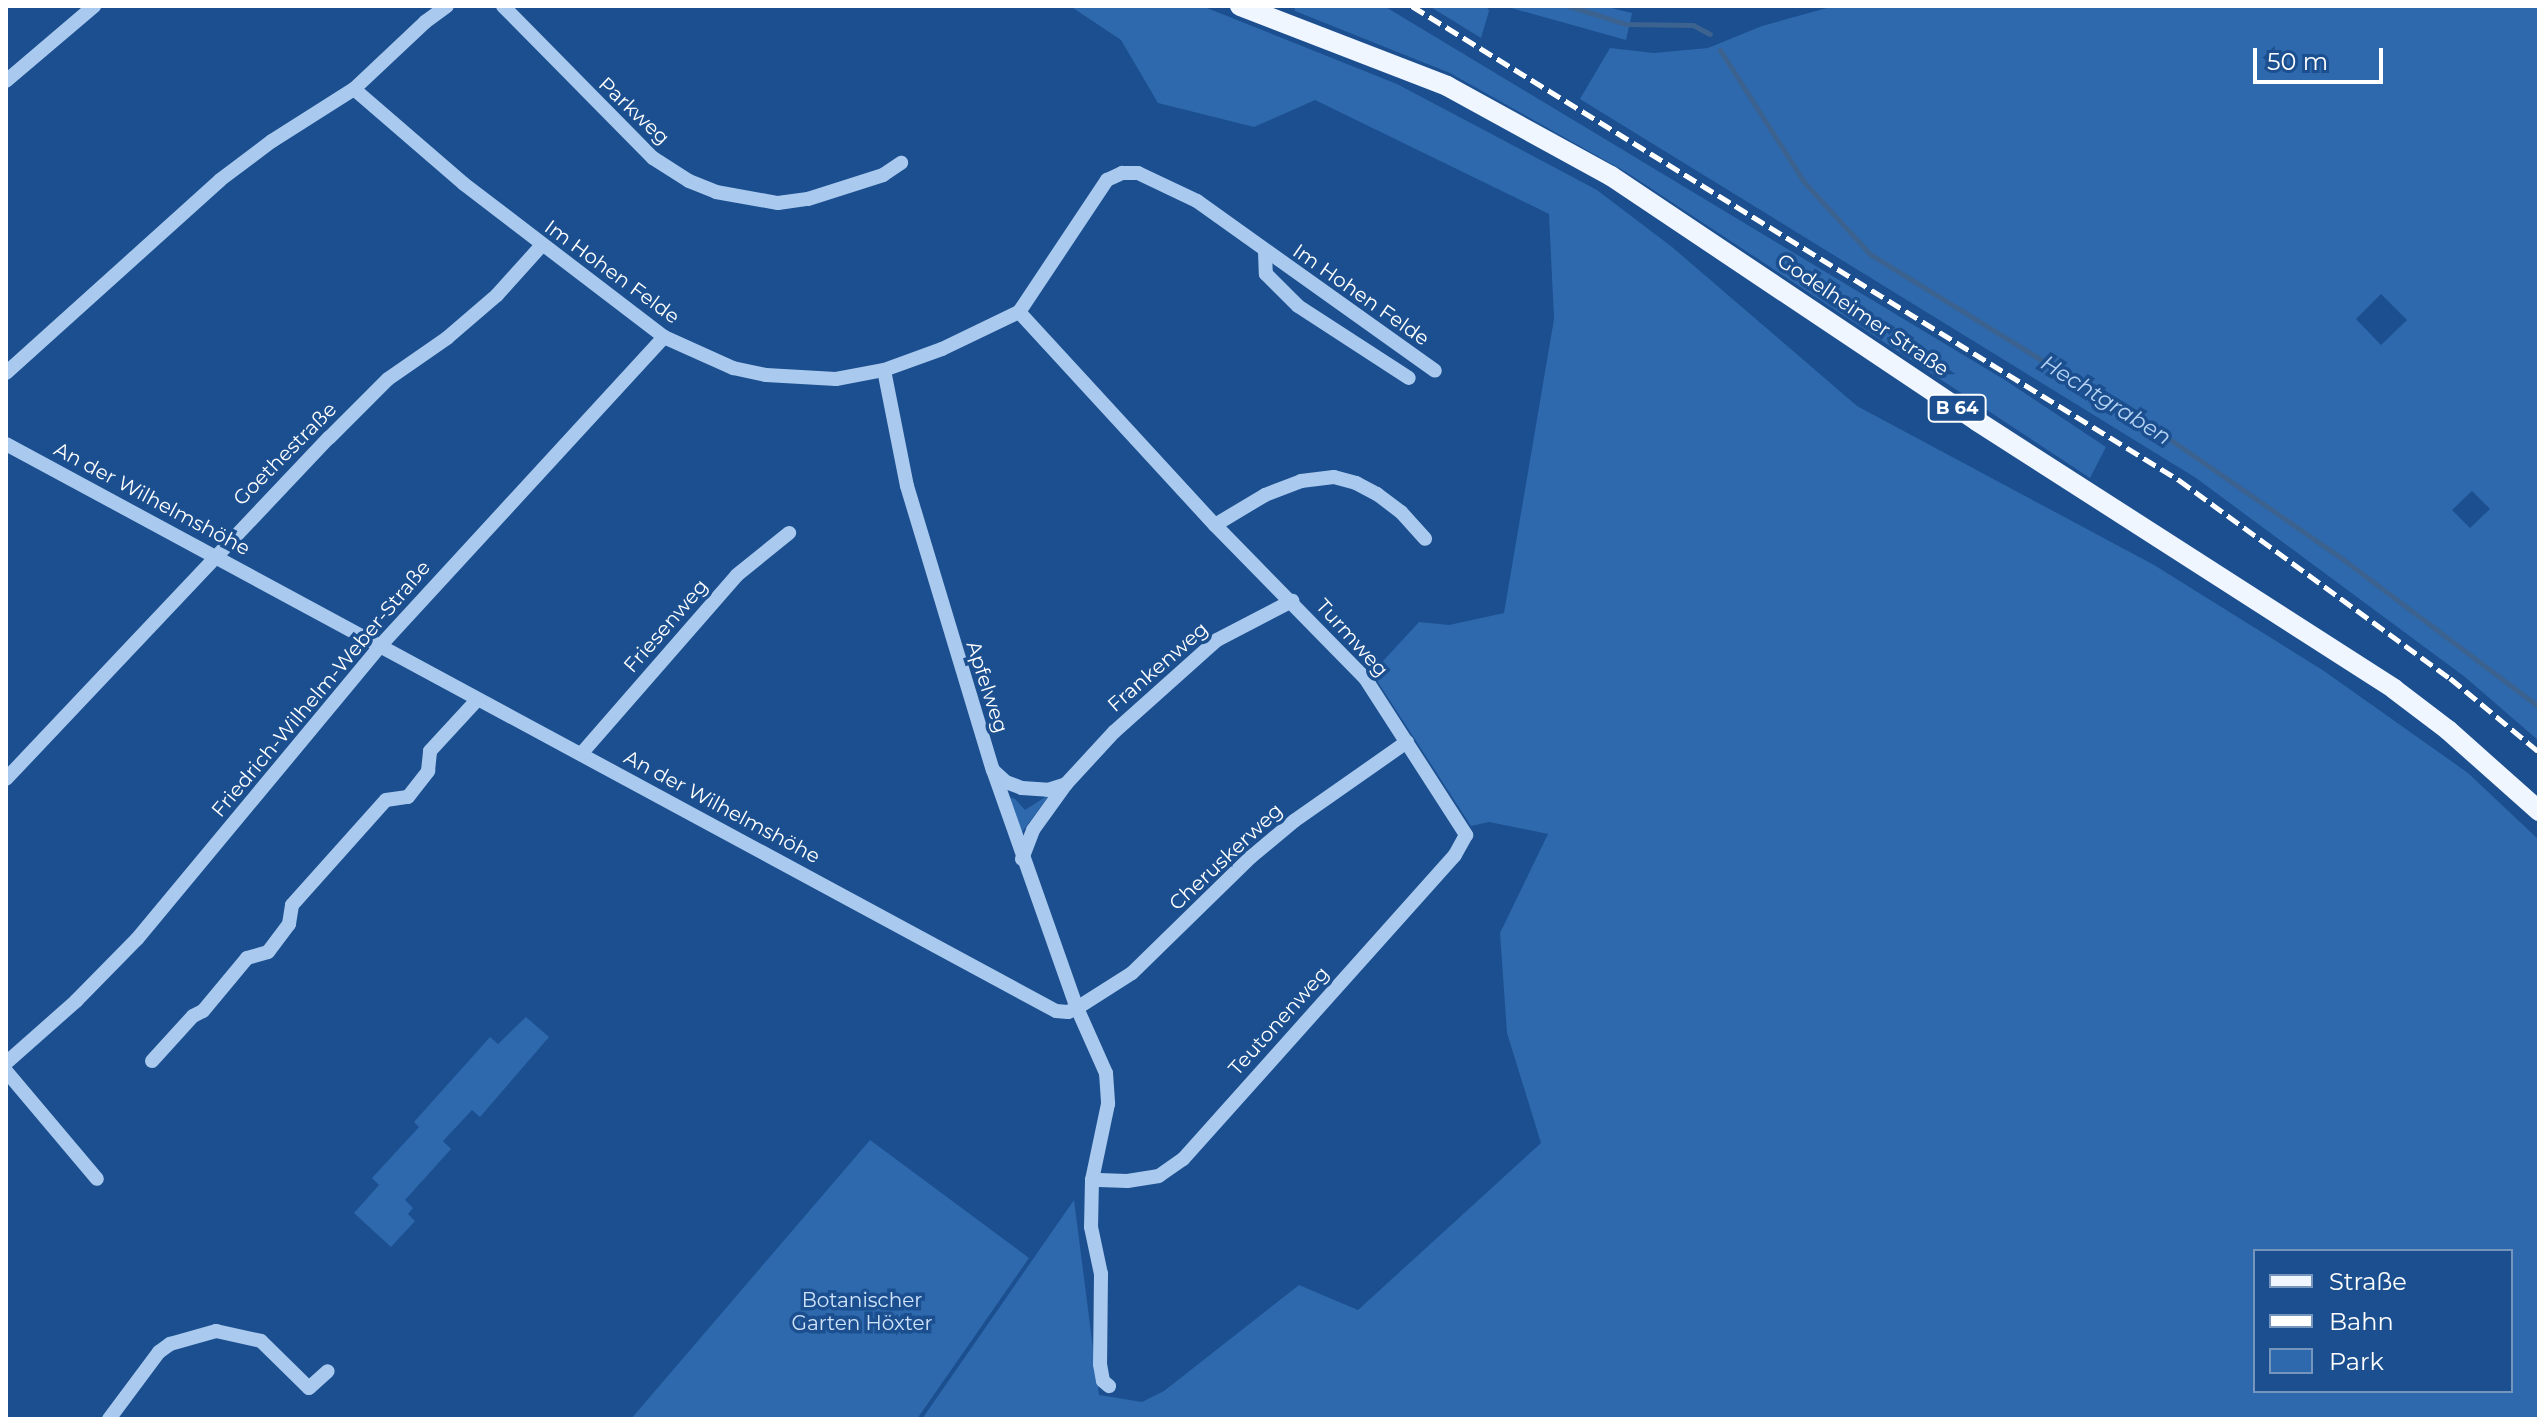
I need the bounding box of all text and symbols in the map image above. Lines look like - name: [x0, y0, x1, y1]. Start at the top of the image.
- scale bar: [2257, 32, 2387, 82]
- text: 50 m: [2267, 47, 2328, 76]
- street label: Parkweg: [594, 72, 674, 150]
- street label: Im Hohen Felde: [540, 215, 684, 329]
- street label: Im Hohen Felde: [1288, 239, 1434, 351]
- street label: Godelheimer Straße: [1773, 249, 1953, 381]
- water label: Hechtgraben: [2036, 349, 2176, 451]
- road number: B 64: [1927, 394, 1987, 422]
- street label: Goethestraße: [228, 397, 342, 511]
- street label: An der Wilhelmshöhe: [50, 437, 254, 561]
- street label: Friedrich-Wilhelm-Weber-Straße: [207, 556, 435, 822]
- street label: Friesenweg: [619, 574, 713, 678]
- street label: Turmweg: [1311, 594, 1393, 682]
- street label: Frankenweg: [1103, 617, 1213, 717]
- street label: Apfelweg: [961, 638, 1013, 736]
- street label: An der Wilhelmshöhe: [620, 745, 824, 869]
- street label: Cheruskerweg: [1164, 798, 1288, 916]
- street label: Teutonenweg: [1224, 962, 1334, 1080]
- legend: [2253, 1249, 2513, 1393]
- text: Straße: [2329, 1267, 2407, 1296]
- park label: Botanischer Garten Höxter: [791, 1289, 933, 1336]
- text: Bahn: [2329, 1307, 2394, 1336]
- text: Park: [2329, 1347, 2384, 1376]

